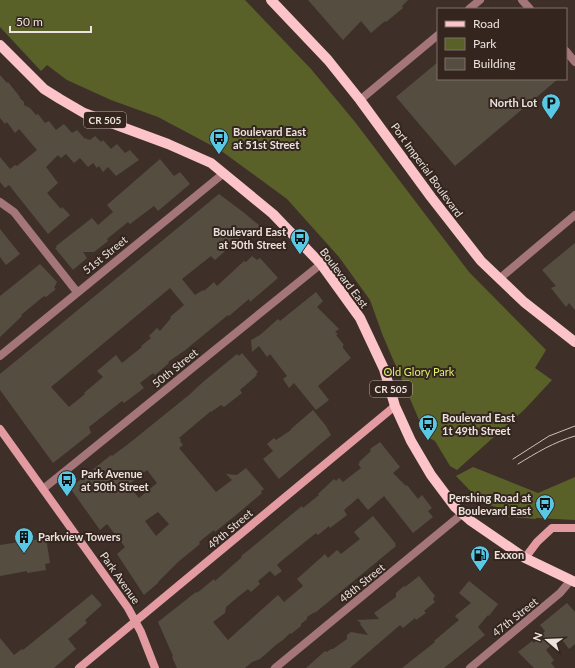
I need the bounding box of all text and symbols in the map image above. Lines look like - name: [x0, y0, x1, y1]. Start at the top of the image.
- scale bar: [10, 8, 91, 34]
- legend: [437, 8, 567, 80]
- text: 50 m: [16, 14, 43, 29]
- text: Road: [473, 16, 500, 31]
- text: Park: [473, 36, 497, 51]
- text: Building: [473, 56, 516, 71]
- parking icon: North Lot: [540, 92, 562, 120]
- place label: North Lot: [490, 96, 538, 109]
- road number: CR 505: [84, 112, 126, 128]
- street label: Port Imperial Boulevard: [389, 120, 466, 219]
- place label: Boulevard East at 51st Street: [233, 125, 307, 151]
- bus stop icon: Boulevard East at 51st Street: [208, 127, 230, 155]
- place label: Boulevard East at 50th Street: [213, 225, 287, 251]
- bus stop icon: Boulevard East at 50th Street: [289, 227, 311, 255]
- street label: 51st Street: [80, 233, 130, 276]
- street label: Boulevard East: [318, 245, 371, 310]
- street label: 50th Street: [149, 345, 200, 390]
- park label: Old Glory Park: [384, 365, 455, 378]
- road number: CR 505: [370, 381, 412, 397]
- place label: Boulevard East 1t 49th Street: [442, 411, 516, 437]
- bus stop icon: Boulevard East 1t 49th Street: [417, 413, 439, 441]
- place label: Park Avenue at 50th Street: [81, 467, 150, 493]
- bus stop icon: Park Avenue at 50th Street: [56, 469, 78, 497]
- place label: Pershing Road at Boulevard East: [449, 491, 532, 517]
- bus stop icon: Pershing Road at Boulevard East: [534, 493, 556, 521]
- street label: 49th Street: [205, 506, 255, 551]
- building icon: Parkview Towers: [13, 526, 35, 554]
- place label: Parkview Towers: [38, 530, 121, 543]
- fuel station icon: Exxon: [469, 544, 491, 572]
- place label: Exxon: [494, 548, 524, 561]
- street label: Park Avenue: [98, 549, 143, 606]
- street label: 48th Street: [336, 560, 387, 605]
- street label: 47th Street: [489, 594, 540, 639]
- north arrow: [527, 620, 567, 660]
- text: N: [530, 630, 545, 643]

